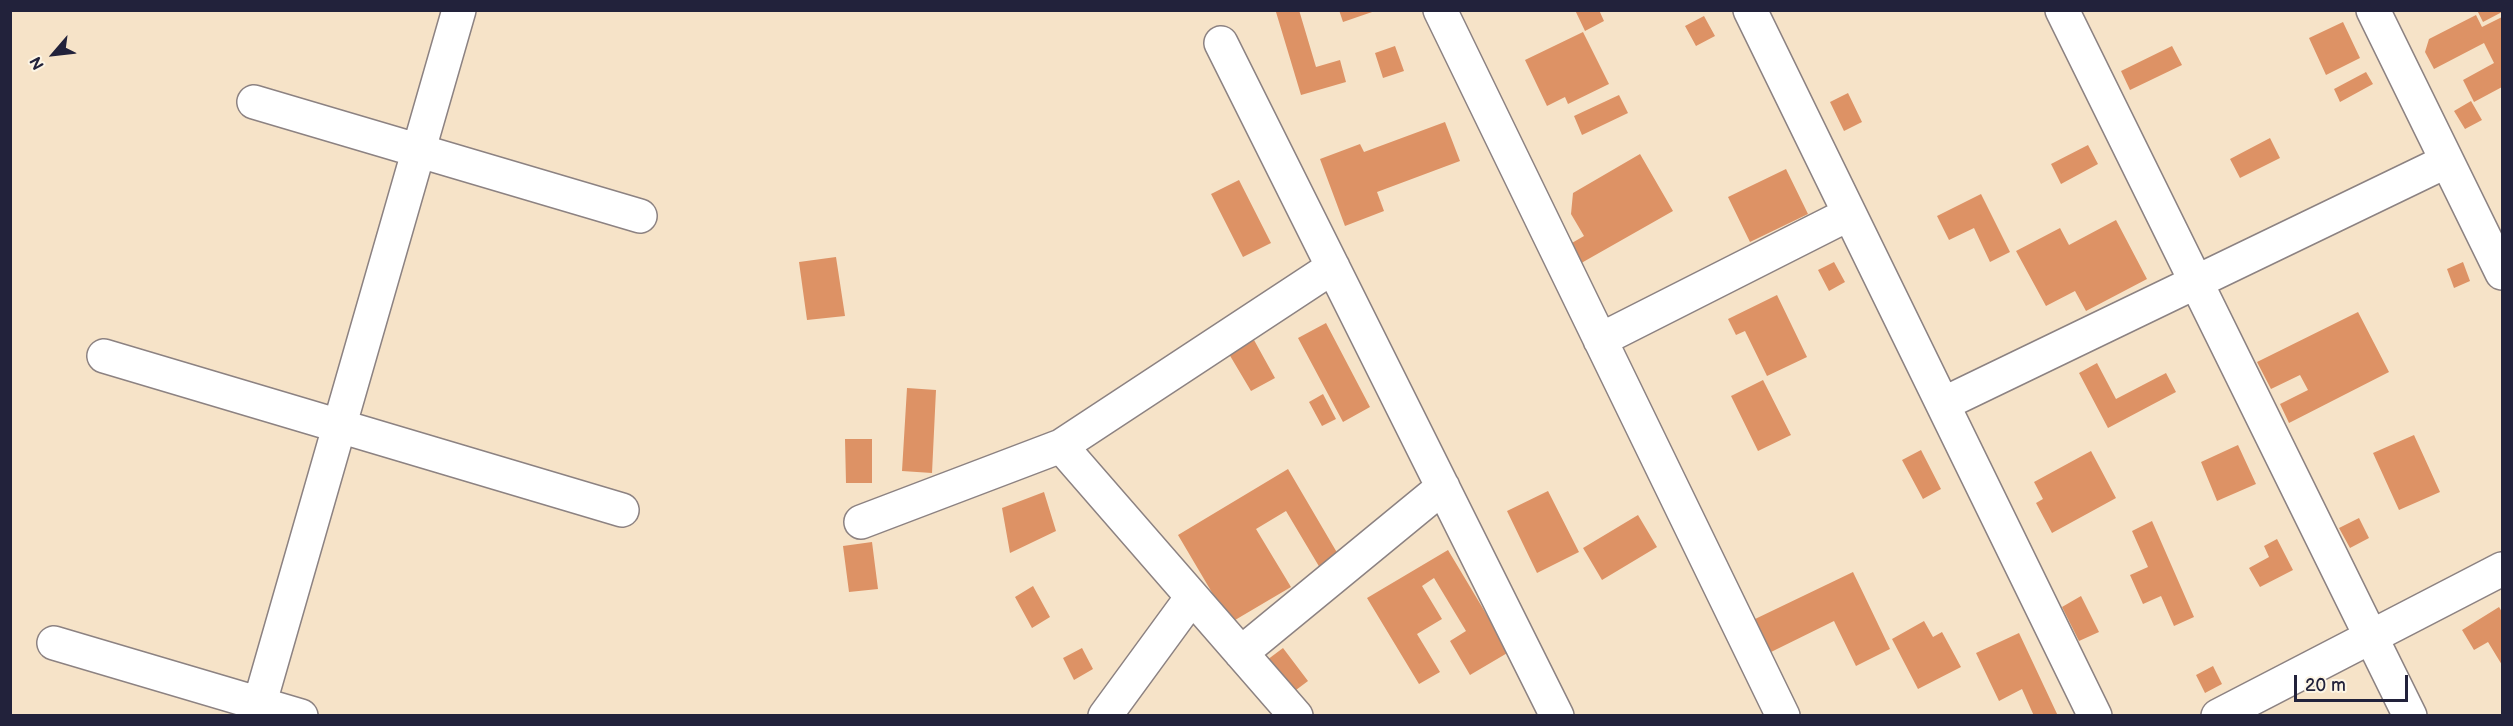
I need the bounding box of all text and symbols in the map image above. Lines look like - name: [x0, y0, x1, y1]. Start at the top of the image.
- north arrow: [24, 24, 84, 84]
- text: N: [26, 53, 49, 72]
- scale bar: [2297, 663, 2411, 701]
- text: 20 m: [2305, 675, 2346, 696]

